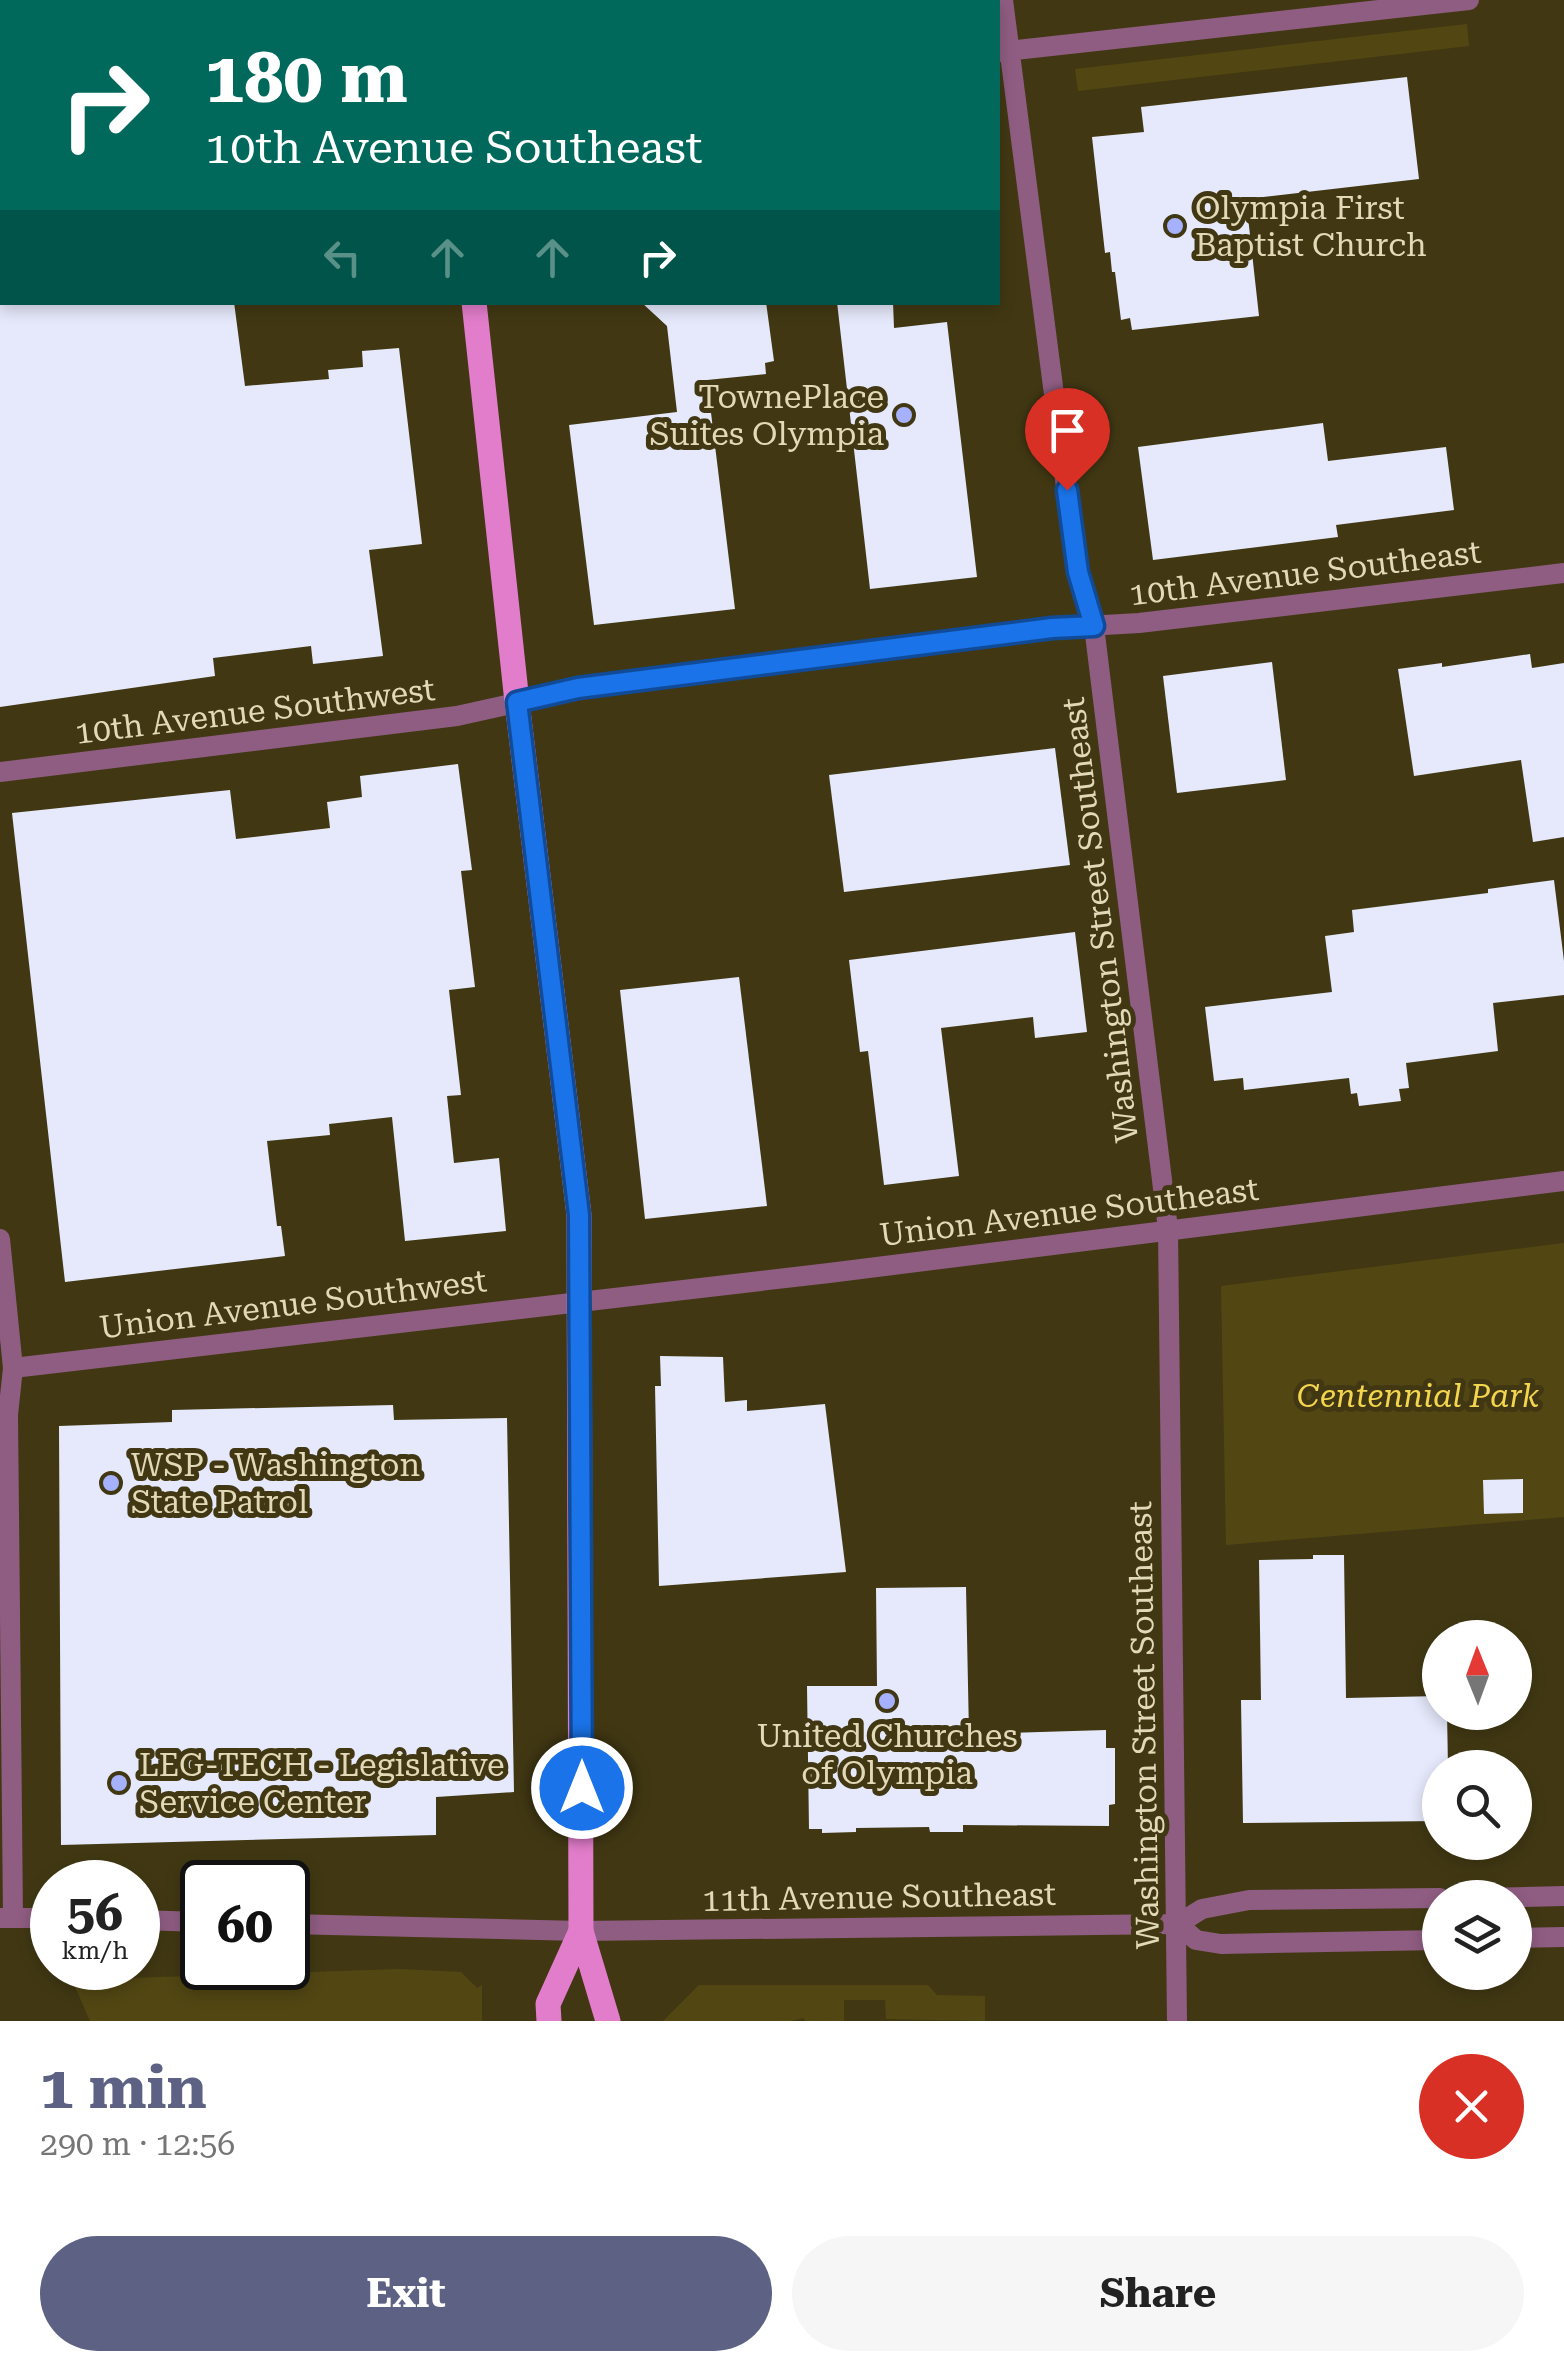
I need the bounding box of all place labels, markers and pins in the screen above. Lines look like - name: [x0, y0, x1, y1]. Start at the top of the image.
- place label: Olympia First Baptist Church: [1195, 189, 1427, 264]
- marker: Olympia First Baptist Church: [1164, 215, 1186, 237]
- place label: TownePlace Suites Olympia: [650, 378, 884, 453]
- pin: [1025, 388, 1110, 491]
- marker: TownePlace Suites Olympia: [893, 404, 915, 426]
- place label: WSP - Washington State Patrol: [131, 1446, 420, 1521]
- marker: WSP - Washington State Patrol: [100, 1472, 122, 1494]
- marker: United Churches of Olympia: [876, 1690, 898, 1712]
- place label: United Churches of Olympia: [756, 1717, 1018, 1792]
- place label: LEG-TECH - Legislative Service Center: [139, 1746, 505, 1821]
- marker: LEG-TECH - Legislative Service Center: [108, 1772, 130, 1794]

